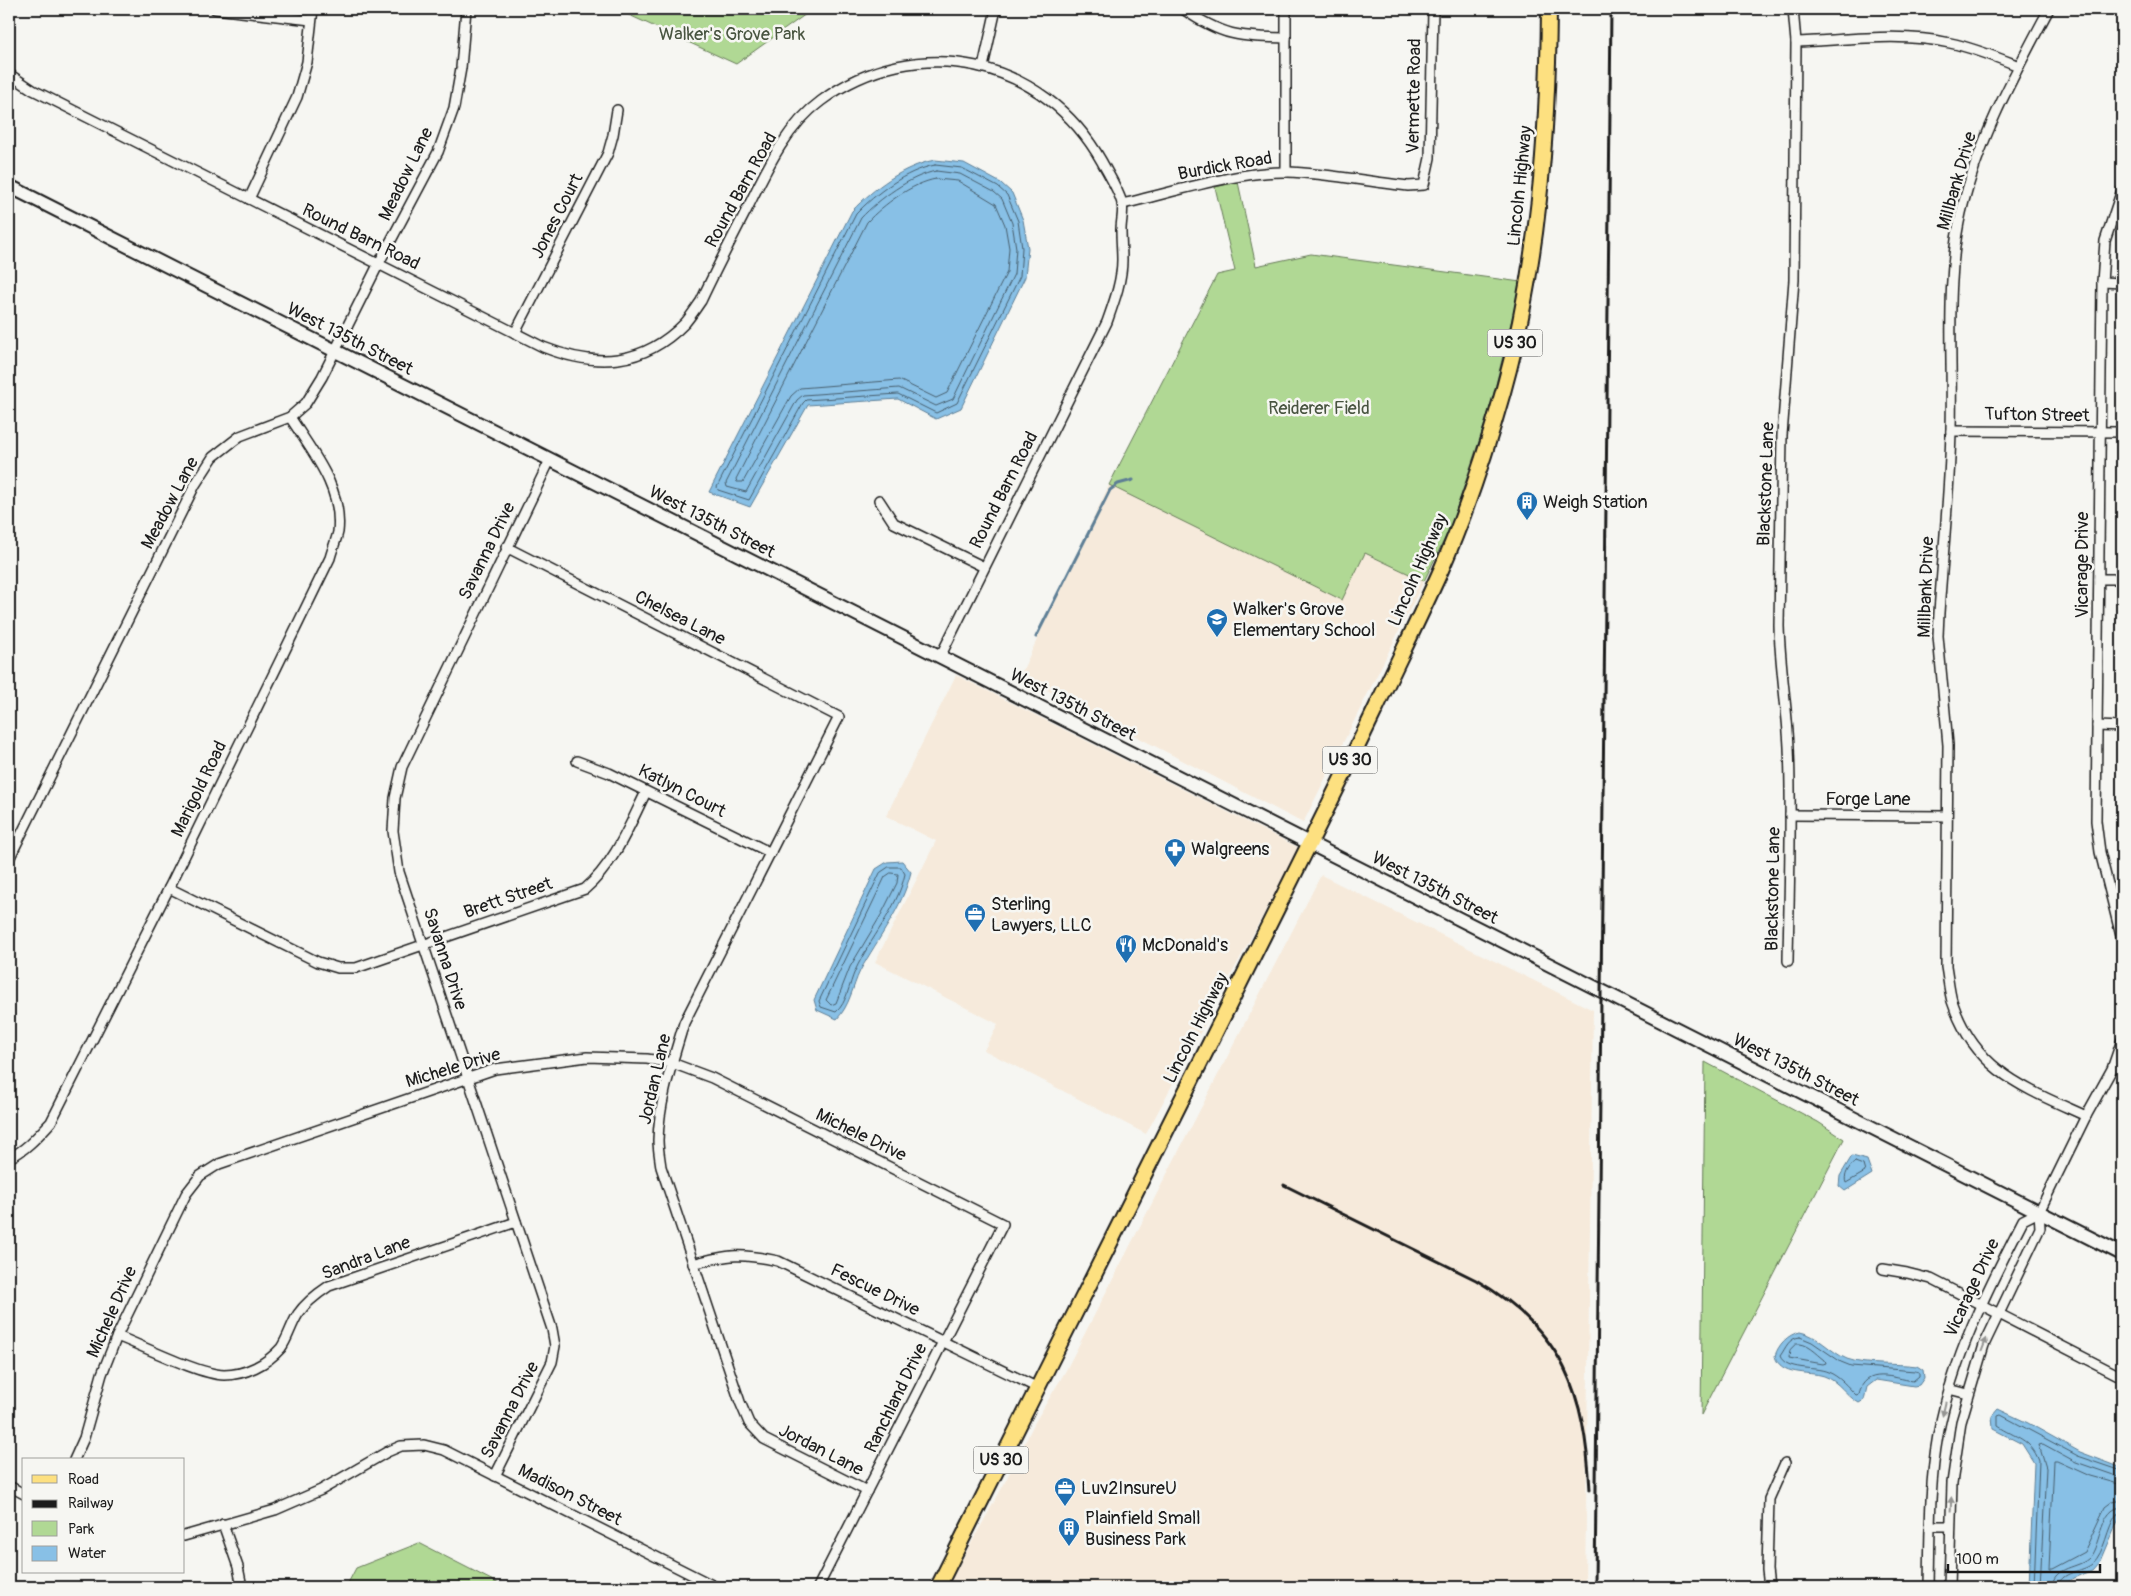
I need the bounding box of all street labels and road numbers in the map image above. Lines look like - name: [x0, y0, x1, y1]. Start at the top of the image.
- street label: Vermette Road: [1401, 38, 1427, 154]
- street label: Meadow Lane: [373, 123, 439, 225]
- street label: Lincoln Highway: [1502, 124, 1538, 247]
- street label: Round Barn Road: [700, 128, 782, 252]
- street label: Millbank Drive: [1932, 129, 1982, 233]
- street label: Burdick Road: [1176, 146, 1274, 186]
- street label: Jones Court: [526, 169, 589, 262]
- street label: Round Barn Road: [298, 199, 424, 275]
- street label: West 135th Street: [283, 297, 418, 381]
- road number: US 30: [1488, 329, 1542, 356]
- street label: Tufton Street: [1984, 403, 2091, 427]
- street label: Blackstone Lane: [1752, 421, 1780, 547]
- street label: Round Barn Road: [965, 428, 1043, 552]
- street label: Meadow Lane: [136, 453, 204, 553]
- street label: West 135th Street: [645, 480, 780, 564]
- street label: Savanna Drive: [453, 498, 521, 604]
- street label: Lincoln Highway: [1383, 510, 1453, 630]
- street label: Vicarage Drive: [2071, 512, 2094, 618]
- street label: Millbank Drive: [1913, 536, 1939, 638]
- street label: Chelsea Lane: [631, 585, 729, 651]
- street label: West 135th Street: [1006, 663, 1141, 747]
- street label: Marigold Road: [166, 737, 232, 841]
- road number: US 30: [1322, 746, 1378, 774]
- street label: Katlyn Court: [634, 759, 730, 823]
- street label: Forge Lane: [1826, 788, 1911, 811]
- street label: Blackstone Lane: [1760, 827, 1786, 951]
- street label: West 135th Street: [1368, 846, 1503, 930]
- street label: Brett Street: [461, 872, 556, 924]
- street label: Savanna Drive: [418, 905, 472, 1013]
- street label: Lincoln Highway: [1158, 969, 1234, 1087]
- street label: West 135th Street: [1729, 1028, 1864, 1112]
- street label: Jordan Lane: [633, 1031, 677, 1126]
- street label: Michele Drive: [403, 1043, 503, 1093]
- street label: Michele Drive: [812, 1103, 910, 1167]
- street label: Sandra Lane: [318, 1231, 414, 1285]
- street label: Vicarage Drive: [1939, 1235, 2005, 1341]
- street label: Fescue Drive: [827, 1258, 924, 1322]
- street label: Michele Drive: [82, 1262, 143, 1361]
- street label: Ranchland Drive: [859, 1339, 933, 1457]
- street label: Savanna Drive: [476, 1358, 544, 1462]
- street label: Jordan Lane: [775, 1419, 867, 1481]
- road number: US 30: [974, 1446, 1028, 1474]
- street label: Madison Street: [514, 1459, 627, 1531]

